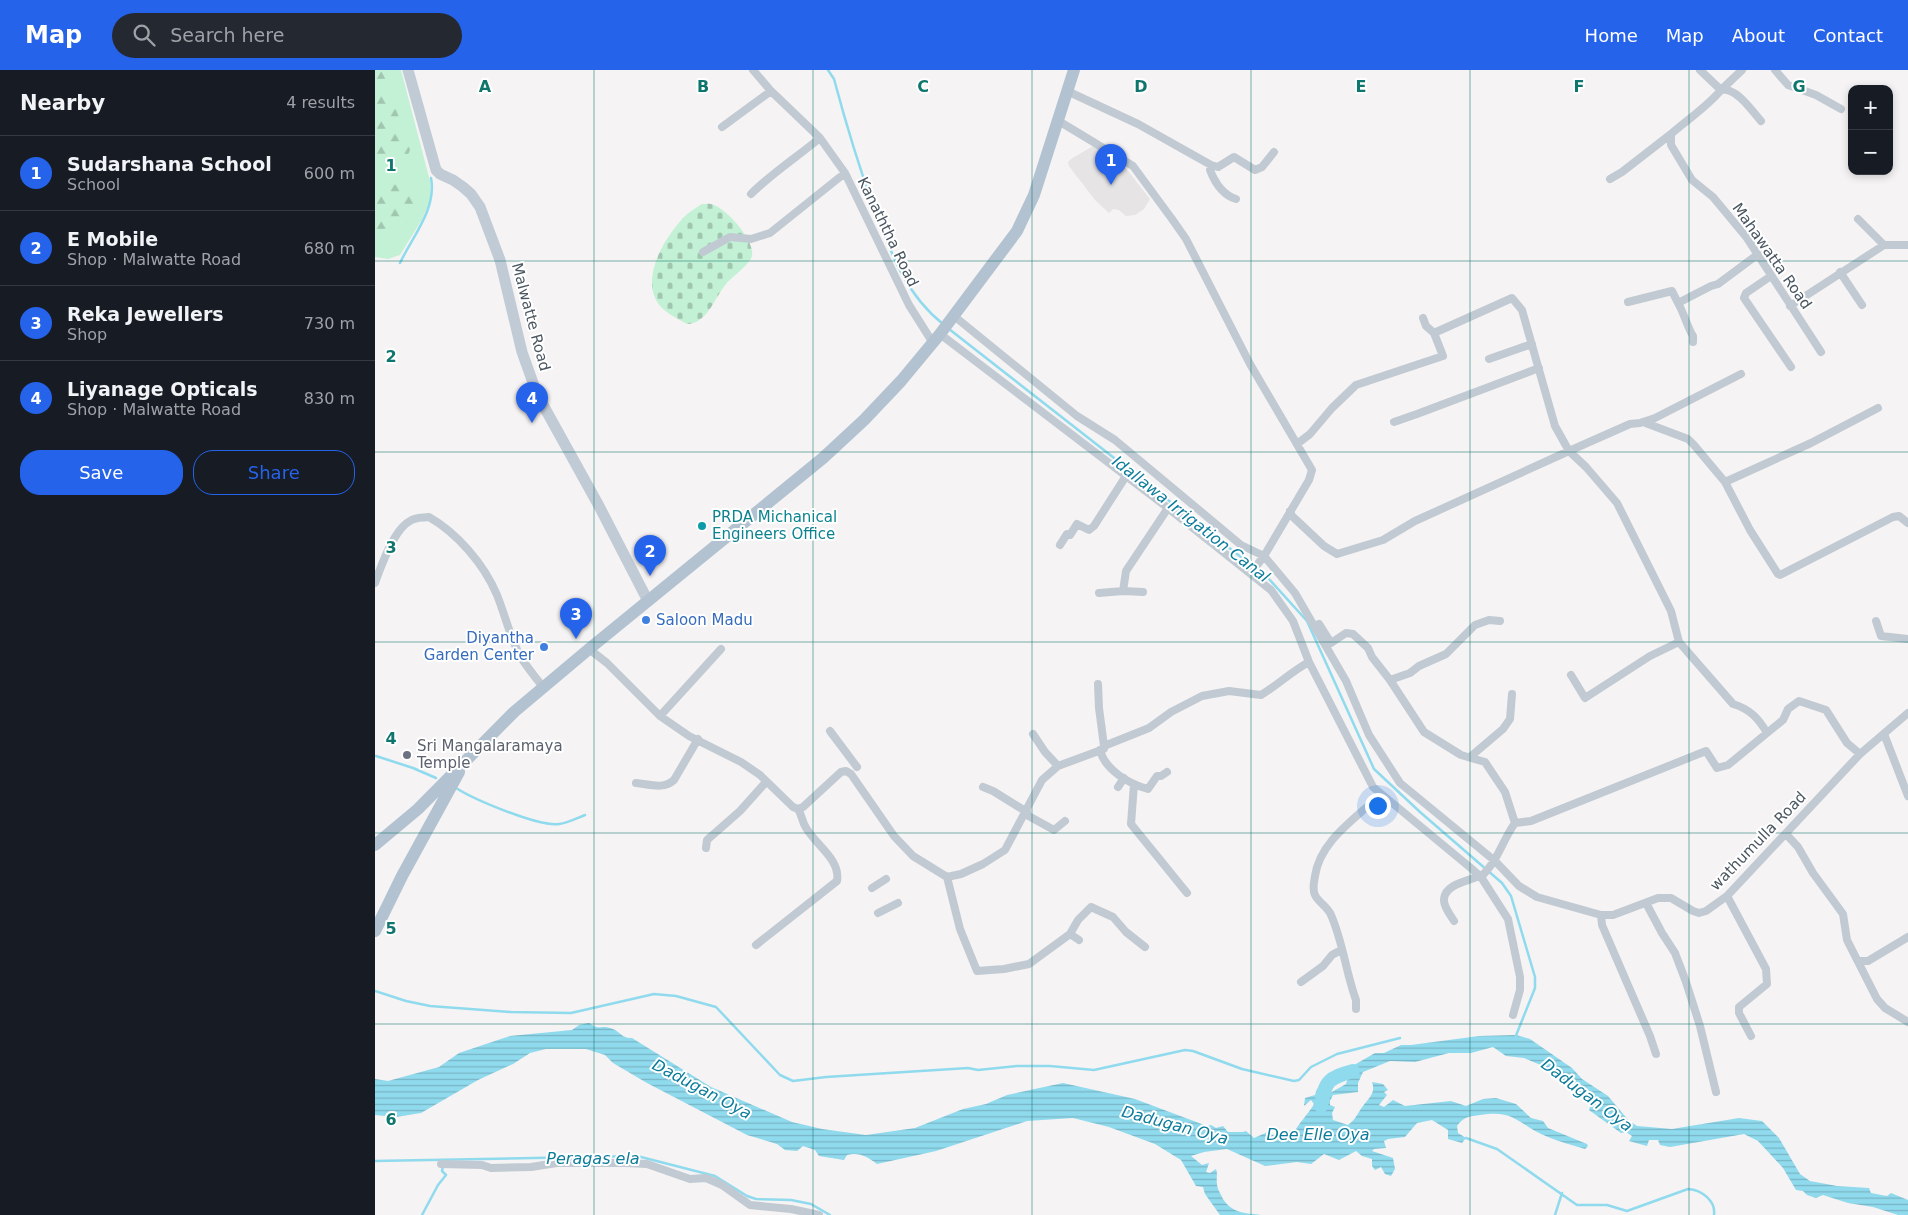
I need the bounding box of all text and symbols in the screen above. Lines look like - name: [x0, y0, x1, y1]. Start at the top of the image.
- search box: [112, 13, 462, 58]
- text: Map: [25, 21, 82, 49]
- icon: search: [130, 21, 158, 49]
- text: Search here: [170, 24, 284, 46]
- text: Home: [1585, 25, 1638, 46]
- text: Map: [1666, 25, 1704, 46]
- text: About: [1732, 25, 1785, 46]
- text: Contact: [1813, 25, 1883, 46]
- text: A: [479, 77, 492, 96]
- text: B: [697, 77, 709, 96]
- text: C: [917, 77, 929, 96]
- text: D: [1134, 77, 1148, 96]
- text: E: [1356, 77, 1366, 96]
- text: F: [1574, 77, 1584, 96]
- text: G: [1792, 77, 1806, 96]
- map controls: [1848, 85, 1893, 175]
- button: +: [1848, 85, 1893, 130]
- text: Nearby: [20, 91, 105, 115]
- text: 4 results: [286, 93, 355, 112]
- button: −: [1848, 130, 1893, 175]
- pin: 1: [1095, 144, 1127, 185]
- text: Sudarshana School: [67, 153, 272, 175]
- text: 1: [385, 156, 397, 175]
- text: 1: [30, 164, 42, 183]
- text: 600 m: [304, 164, 355, 183]
- street label: Kanaththa Road: [854, 174, 922, 290]
- text: School: [67, 175, 120, 194]
- street label: Mahawatta Road: [1729, 199, 1815, 313]
- text: E Mobile: [67, 228, 158, 250]
- text: 2: [30, 239, 42, 258]
- text: 680 m: [304, 239, 355, 258]
- text: Shop · Malwatte Road: [67, 250, 241, 269]
- street label: Malwatte Road: [508, 261, 554, 373]
- text: Reka Jewellers: [67, 303, 224, 325]
- text: 3: [30, 314, 42, 333]
- text: 730 m: [304, 314, 355, 333]
- text: Shop: [67, 325, 107, 344]
- text: 2: [385, 347, 397, 366]
- text: Liyanage Opticals: [67, 378, 258, 400]
- pin: 4: [516, 382, 548, 423]
- text: 4: [30, 389, 42, 408]
- text: 830 m: [304, 389, 355, 408]
- text: Shop · Malwatte Road: [67, 400, 241, 419]
- button: Save: [20, 450, 183, 495]
- button: Share: [193, 450, 355, 495]
- water label: Idallawa Irrigation Canal: [1108, 452, 1274, 587]
- place label: PRDA Michanical Engineers Office: [712, 508, 837, 543]
- marker: PRDA Michanical Engineers Office: [696, 520, 708, 532]
- pin: 2: [634, 535, 666, 576]
- text: 3: [385, 538, 397, 557]
- pin: 3: [560, 598, 592, 639]
- place label: Saloon Madu: [656, 611, 753, 629]
- marker: Saloon Madu: [640, 614, 652, 626]
- place label: Diyantha Garden Center: [424, 629, 535, 664]
- marker: Diyantha Garden Center: [538, 641, 550, 653]
- text: 4: [385, 729, 397, 748]
- place label: Sri Mangalaramaya Temple: [416, 737, 563, 772]
- marker: Sri Mangalaramaya Temple: [401, 749, 413, 761]
- street label: wathumulla Road: [1706, 788, 1810, 894]
- your location: [1365, 793, 1391, 819]
- text: 5: [385, 919, 397, 938]
- water label: Dadugan Oya: [1538, 1054, 1636, 1136]
- water label: Dadugan Oya: [649, 1055, 755, 1123]
- water label: Dadugan Oya: [1120, 1102, 1230, 1148]
- text: 6: [385, 1110, 397, 1129]
- water label: Dee Elle Oya: [1267, 1125, 1369, 1144]
- water label: Peragas ela: [546, 1149, 640, 1168]

